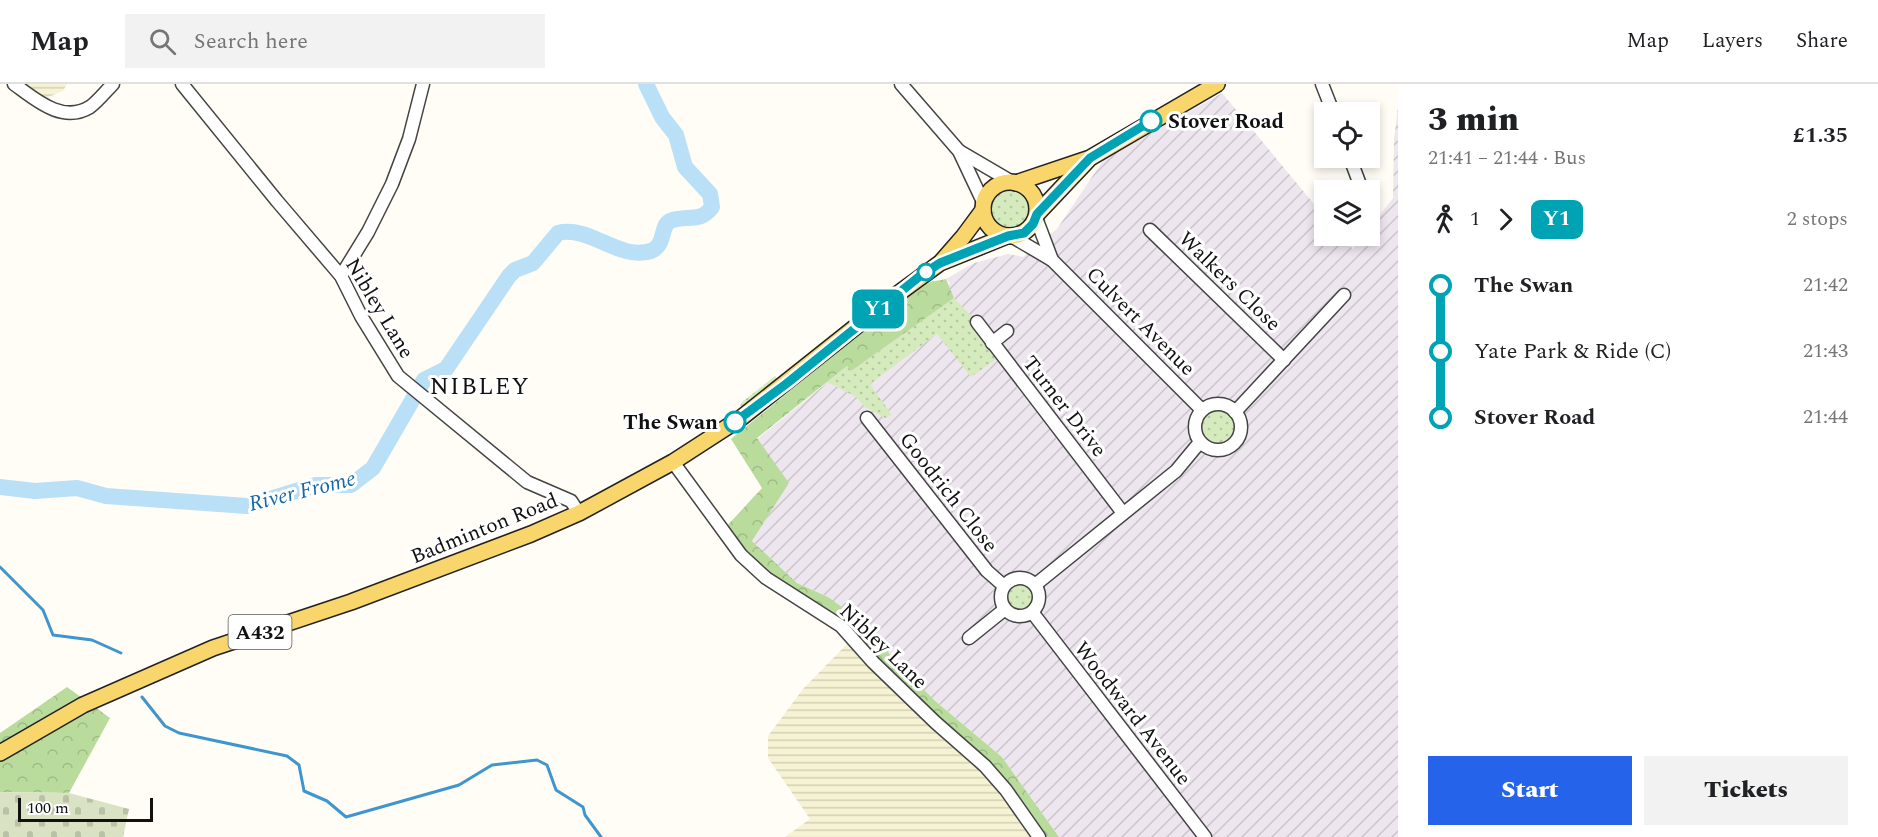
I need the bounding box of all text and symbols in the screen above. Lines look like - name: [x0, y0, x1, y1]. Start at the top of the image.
- search box: [125, 14, 545, 68]
- text: Map: [30, 20, 89, 63]
- icon: search: [146, 25, 179, 58]
- text: Search here: [194, 25, 308, 58]
- text: Map: [1627, 25, 1669, 57]
- text: Layers: [1702, 25, 1763, 57]
- text: Share: [1796, 25, 1848, 57]
- text: 3 min: [1428, 95, 1519, 145]
- map controls: [1314, 102, 1380, 246]
- button: locate: [1314, 102, 1380, 168]
- place label: Stover Road: [1168, 106, 1284, 138]
- marker: Stover Road: [1140, 110, 1162, 132]
- text: £1.35: [1793, 119, 1848, 152]
- text: 21:41 – 21:44 · Bus: [1428, 143, 1586, 173]
- button: layers: [1314, 180, 1380, 246]
- icon: walk: [1428, 203, 1461, 236]
- icon: forward: [1489, 203, 1522, 236]
- text: Y1: [1543, 203, 1571, 235]
- text: 1: [1470, 204, 1480, 234]
- text: 2 stops: [1787, 204, 1848, 234]
- street label: Walkers Close: [1170, 224, 1288, 339]
- street label: Nibley Lane: [336, 252, 422, 365]
- street label: Culvert Avenue: [1078, 260, 1202, 384]
- unlabelled marker: [917, 263, 935, 281]
- text: The Swan: [1474, 269, 1573, 302]
- text: 21:42: [1803, 270, 1848, 300]
- line badge: Y1: [851, 290, 905, 328]
- text: Y1: [864, 293, 892, 325]
- text: Yate Park & Ride (C): [1474, 335, 1671, 368]
- text: 21:43: [1803, 336, 1848, 366]
- street label: Turner Drive: [1014, 349, 1114, 464]
- district label: NIBLEY: [430, 369, 530, 405]
- text: Stover Road: [1474, 401, 1595, 434]
- text: 21:44: [1803, 402, 1848, 432]
- place label: The Swan: [623, 407, 718, 439]
- marker: The Swan: [724, 411, 746, 433]
- street label: Goodrich Close: [891, 426, 1006, 560]
- water label: River Frome: [245, 462, 360, 521]
- street label: Badminton Road: [406, 485, 563, 573]
- street label: Nibley Lane: [832, 596, 935, 697]
- road number: A432: [228, 615, 292, 649]
- street label: Woodward Avenue: [1066, 635, 1199, 793]
- button: Start: [1428, 756, 1632, 825]
- button: Tickets: [1644, 756, 1848, 825]
- scale bar: [18, 795, 153, 822]
- text: 100 m: [27, 796, 69, 820]

